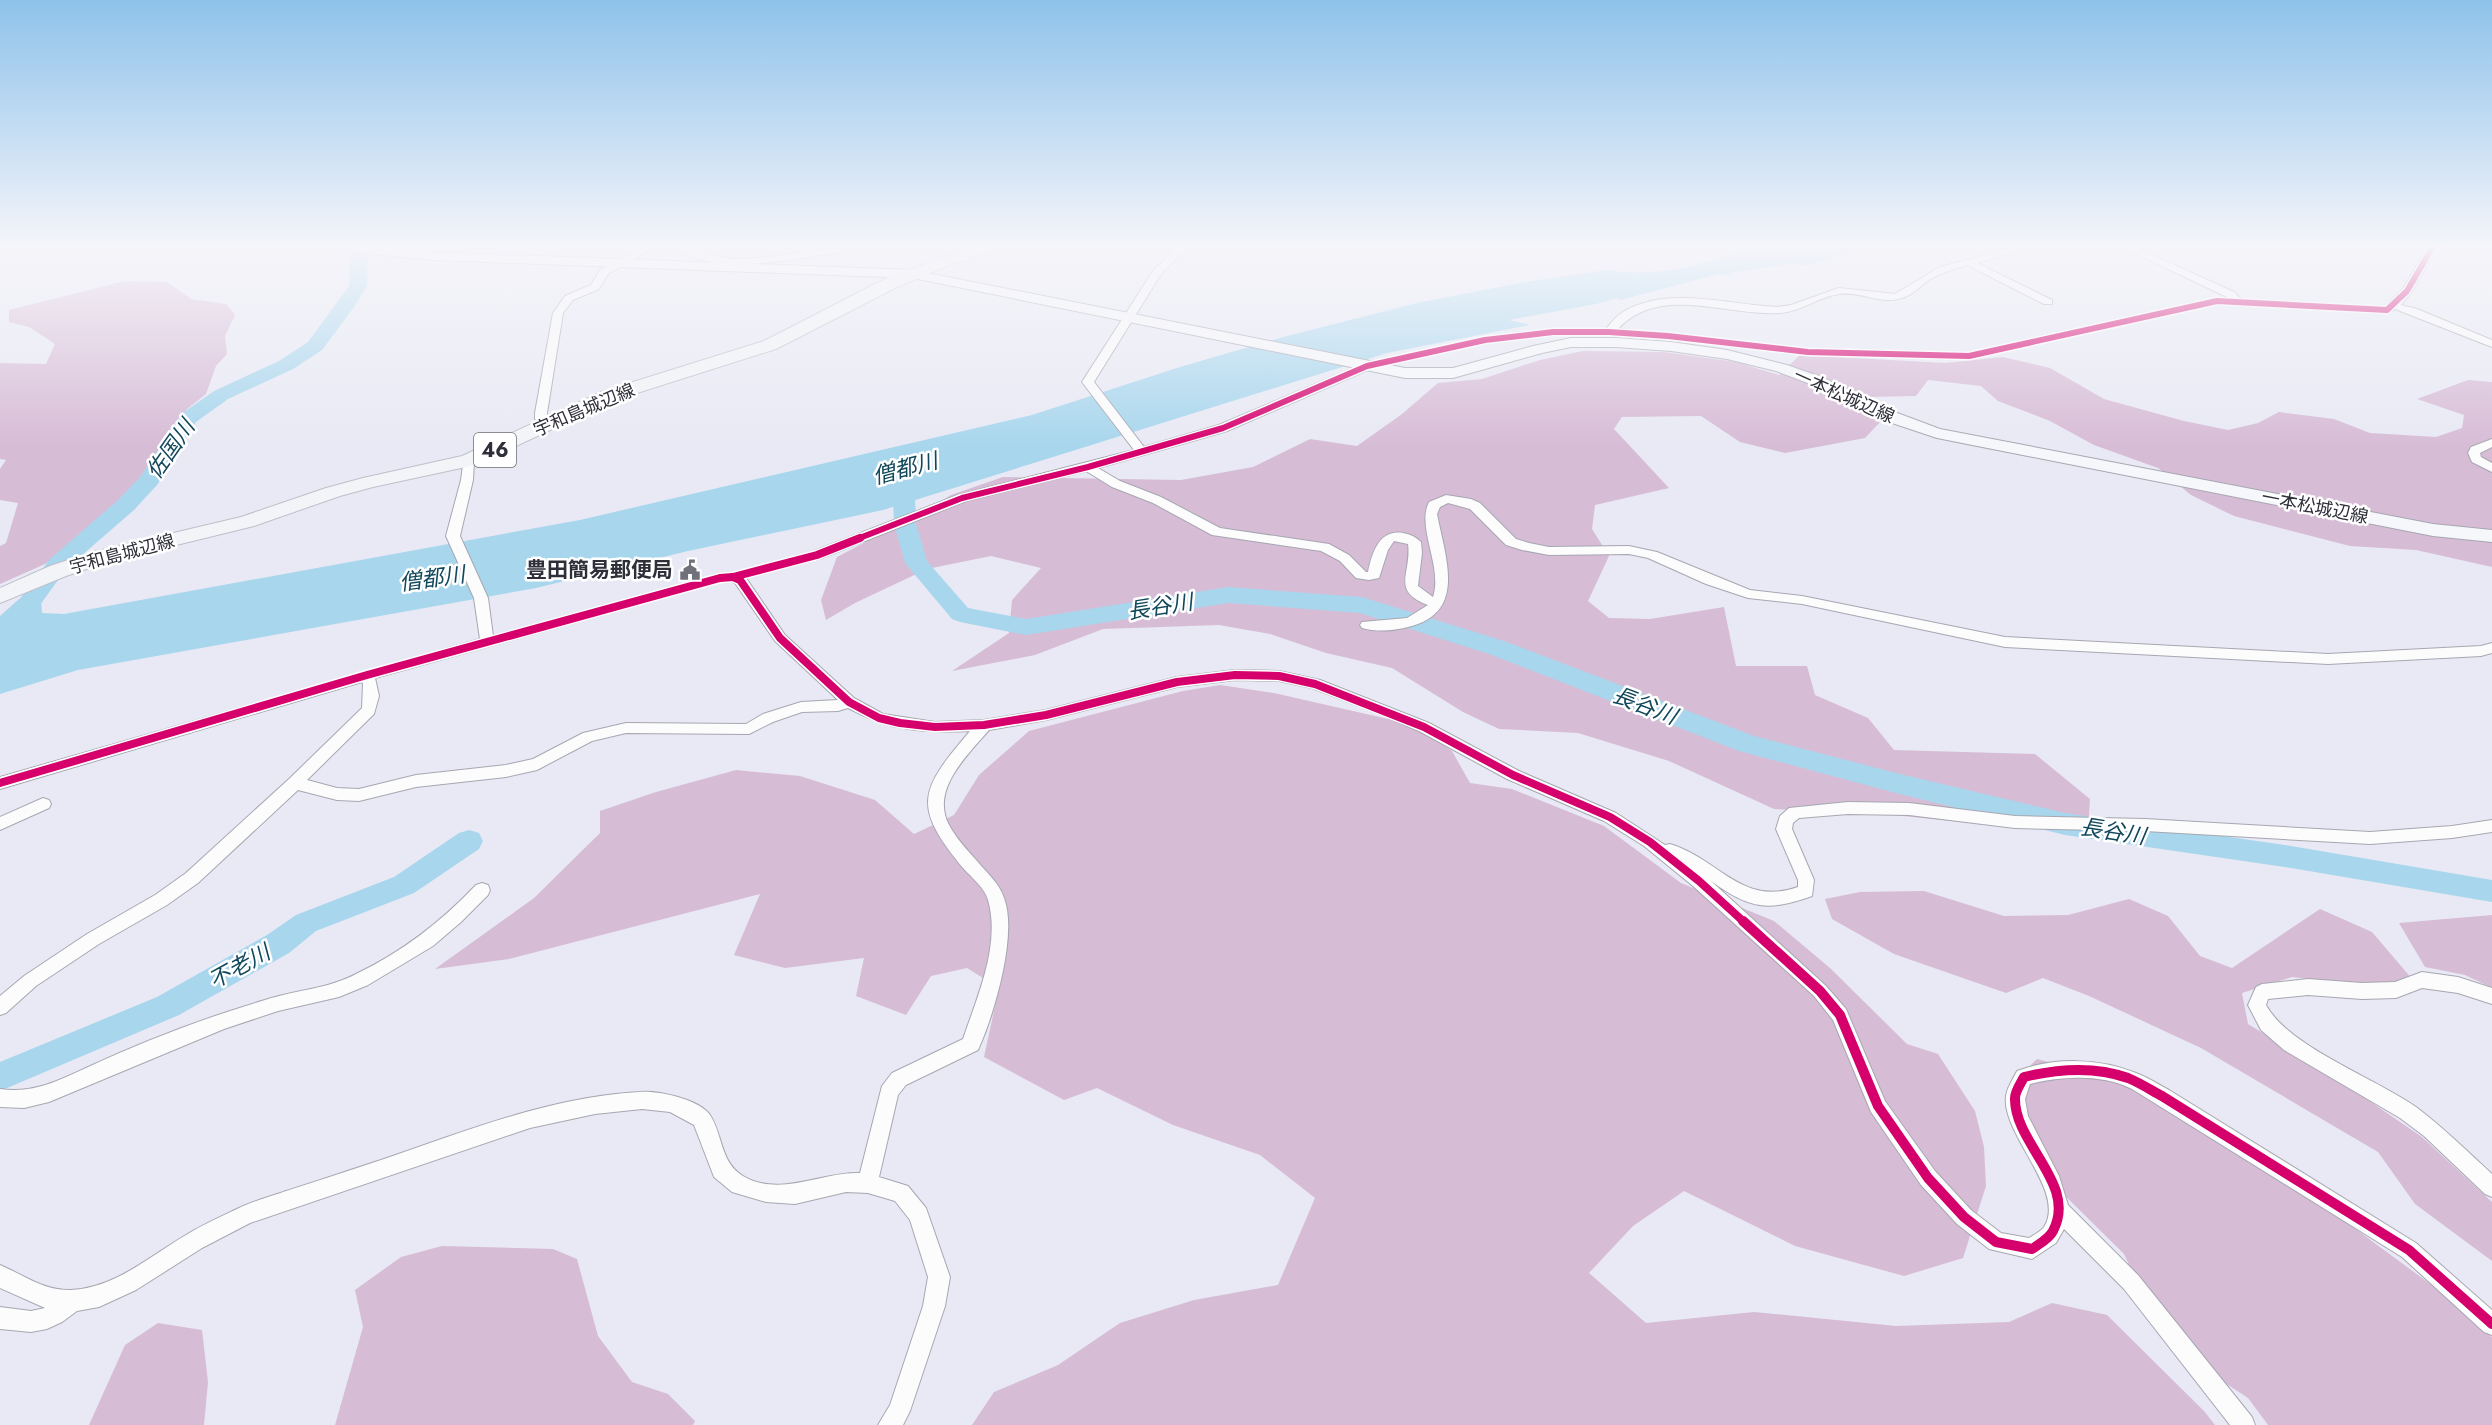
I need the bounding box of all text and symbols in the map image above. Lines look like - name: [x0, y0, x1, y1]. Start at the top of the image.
- street label: 一本松城辺線: [1789, 362, 1899, 430]
- street label: 宇和島城辺線: [529, 377, 639, 443]
- water label: 佐国川: [138, 411, 203, 485]
- road number: 46: [474, 433, 516, 467]
- water label: 僧都川: [869, 443, 943, 492]
- street label: 一本松城辺線: [2260, 484, 2370, 530]
- street label: 宇和島城辺線: [66, 527, 178, 581]
- place label: 豊田簡易郵便局: [526, 555, 673, 585]
- water label: 僧都川: [397, 557, 469, 598]
- public building icon: 豊田簡易郵便局: [678, 558, 702, 582]
- water label: 長谷川: [1125, 585, 1197, 627]
- water label: 長谷川: [1608, 678, 1683, 732]
- water label: 長谷川: [2078, 810, 2150, 852]
- water label: 不老川: [202, 935, 277, 996]

